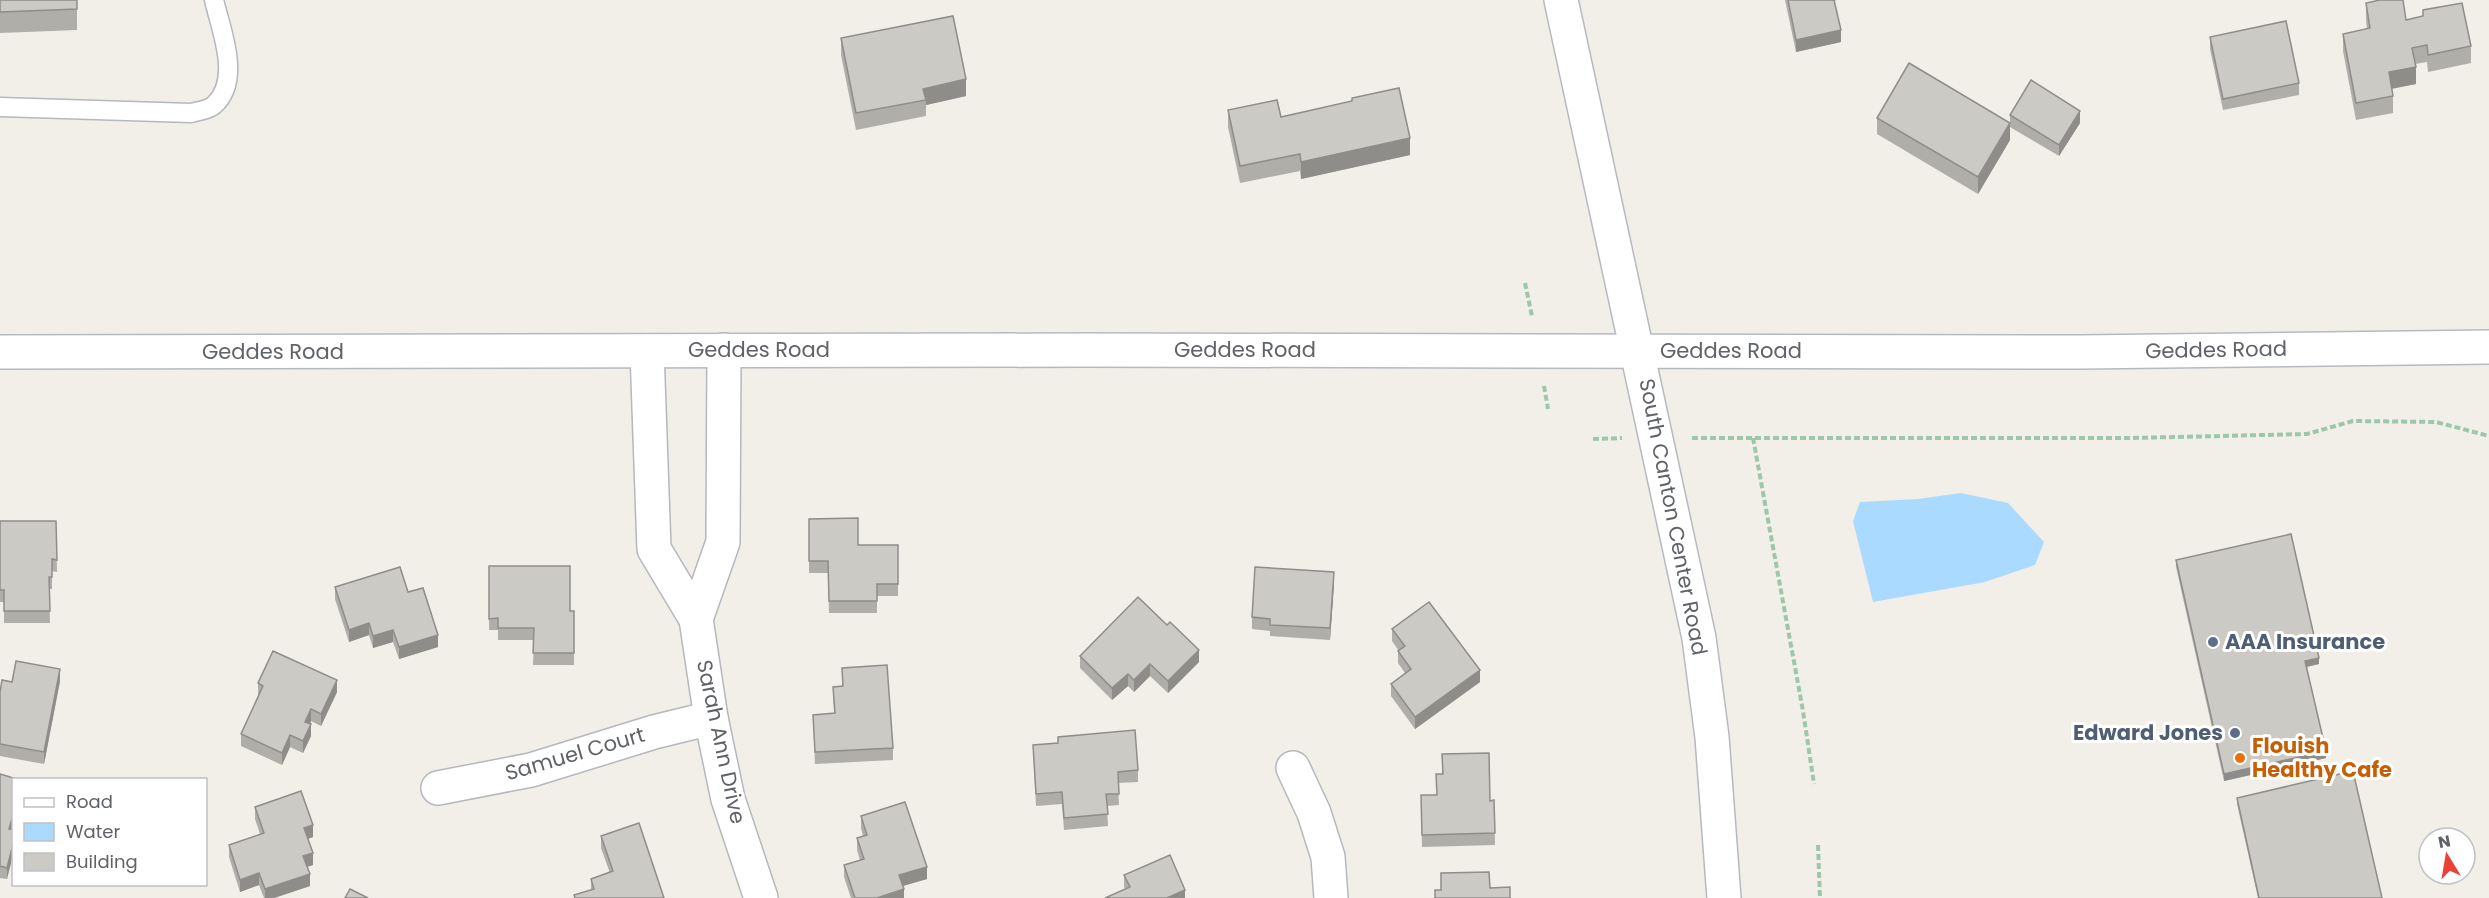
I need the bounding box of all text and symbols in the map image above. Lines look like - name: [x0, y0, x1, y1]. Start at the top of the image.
- street label: Geddes Road: [2145, 334, 2287, 365]
- street label: Geddes Road: [688, 335, 830, 364]
- street label: Geddes Road: [1174, 335, 1316, 364]
- street label: Geddes Road: [1660, 336, 1802, 365]
- street label: Geddes Road: [202, 337, 344, 366]
- street label: South Canton Center Road: [1632, 376, 1715, 658]
- place label: AAA Insurance: [2225, 627, 2385, 656]
- marker: AAA Insurance: [2206, 635, 2220, 649]
- street label: Sarah Ann Drive: [690, 657, 753, 827]
- place label: Edward Jones: [2073, 718, 2223, 747]
- street label: Samuel Court: [502, 720, 648, 787]
- marker: Edward Jones: [2228, 726, 2242, 740]
- place label: Flouish Healthy Cafe: [2252, 731, 2392, 784]
- marker: Flouish Healthy Cafe: [2233, 751, 2247, 765]
- legend: [12, 778, 207, 886]
- text: Road: [66, 789, 113, 814]
- text: Water: [66, 819, 120, 844]
- north arrow: [2417, 826, 2477, 886]
- text: N: [2436, 829, 2452, 854]
- text: Building: [66, 849, 138, 874]

